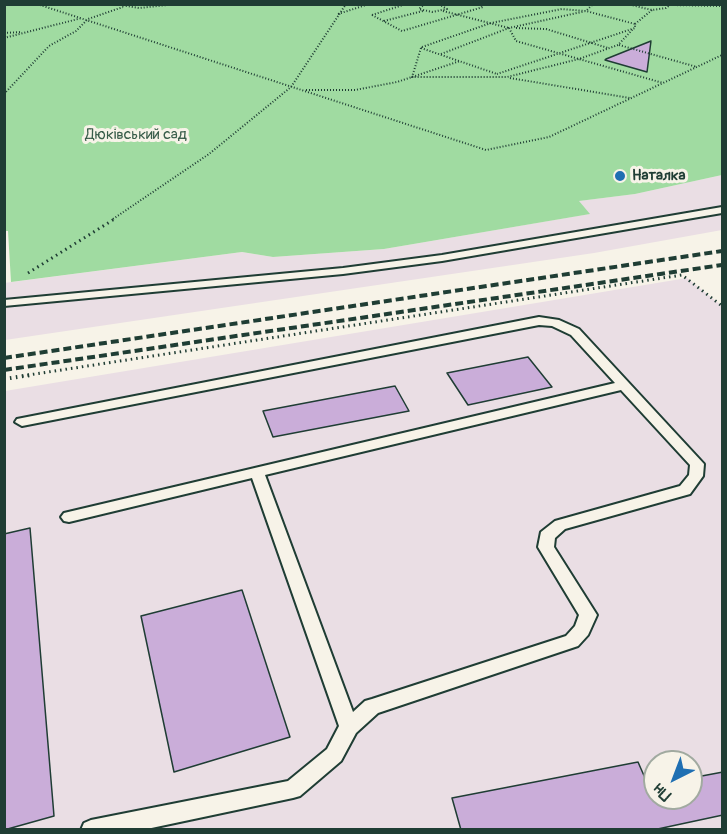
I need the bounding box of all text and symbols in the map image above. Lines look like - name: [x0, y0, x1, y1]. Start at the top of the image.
- park label: Дюківський сад: [85, 126, 187, 144]
- place label: Наталка: [632, 167, 686, 185]
- marker: Наталка: [613, 169, 627, 183]
- north arrow: [643, 750, 703, 810]
- text: Пн: [649, 779, 676, 805]

